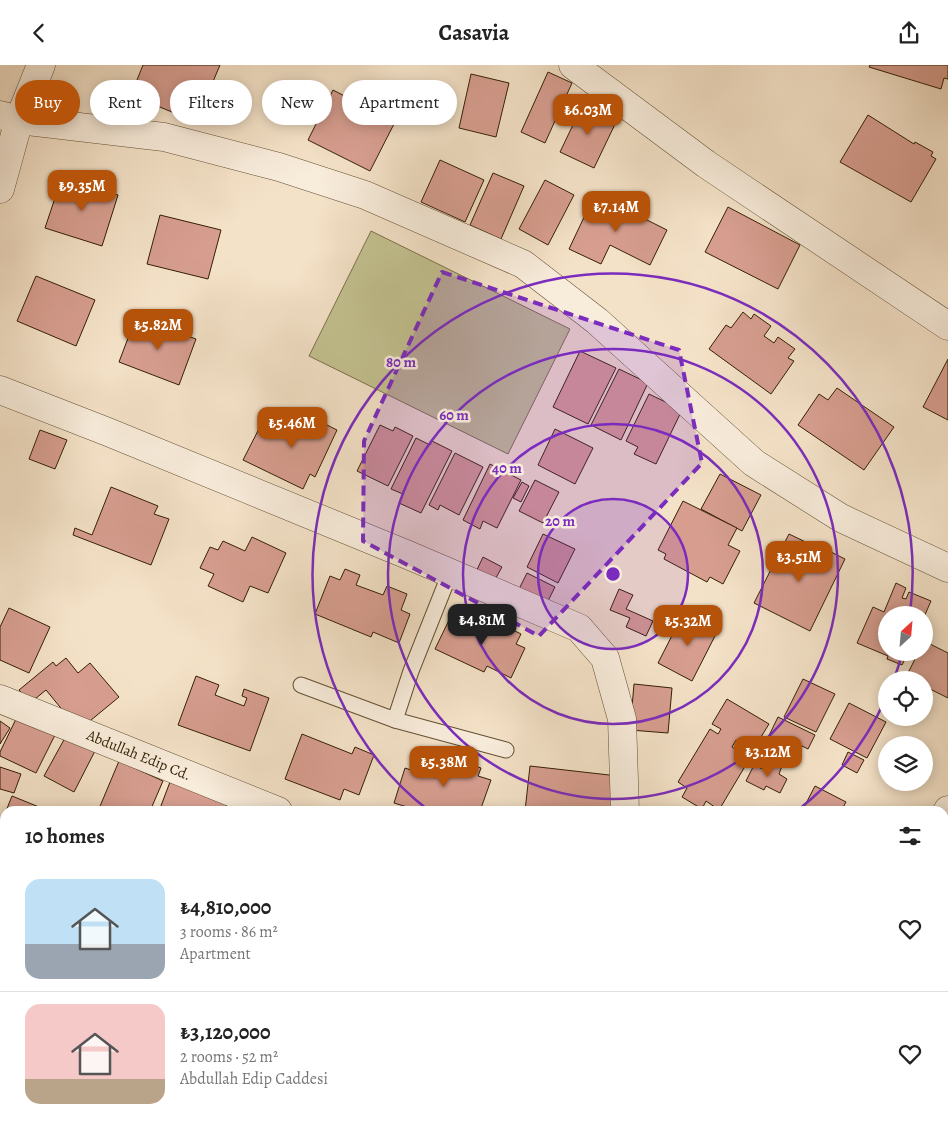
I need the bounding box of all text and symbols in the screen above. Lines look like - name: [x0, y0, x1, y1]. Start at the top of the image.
- text: Casavia: [439, 18, 509, 48]
- icon: back: [25, 19, 53, 47]
- icon: share: [895, 19, 923, 47]
- chip: Buy: [15, 80, 80, 125]
- chip: Rent: [90, 80, 160, 125]
- chip: Filters: [170, 80, 252, 125]
- chip: New: [262, 80, 332, 125]
- chip: Apartment: [342, 80, 457, 125]
- pin: ₺6.03M: [547, 93, 629, 136]
- text: ₺6.03M: [564, 99, 612, 121]
- pin: ₺9.35M: [41, 169, 123, 212]
- text: ₺9.35M: [59, 175, 105, 197]
- pin: ₺7.14M: [575, 191, 657, 233]
- text: ₺7.14M: [593, 196, 639, 218]
- pin: ₺5.82M: [117, 309, 199, 351]
- text: ₺5.82M: [134, 314, 182, 336]
- text: 80 m: [386, 352, 416, 372]
- text: 60 m: [439, 405, 469, 425]
- pin: ₺5.46M: [251, 407, 333, 449]
- text: ₺5.46M: [268, 412, 316, 434]
- text: 40 m: [492, 458, 522, 478]
- text: 20 m: [545, 511, 575, 531]
- pin: ₺3.51M: [758, 541, 840, 583]
- text: ₺3.51M: [776, 546, 822, 568]
- centre of rings: [604, 565, 622, 583]
- pin: ₺4.81M: [441, 603, 523, 646]
- pin: ₺5.32M: [647, 605, 729, 647]
- north arrow: [878, 606, 932, 661]
- map controls: [878, 606, 933, 791]
- text: ₺4.81M: [459, 609, 505, 631]
- text: ₺5.32M: [664, 610, 712, 632]
- button: locate: [878, 671, 933, 726]
- street label: Abdullah Edip Cd.: [83, 725, 194, 785]
- pin: ₺3.12M: [727, 735, 809, 778]
- button: layers: [878, 736, 933, 791]
- text: ₺3.12M: [745, 741, 791, 763]
- pin: ₺5.38M: [403, 745, 485, 788]
- text: ₺5.38M: [420, 751, 468, 773]
- text: 10 homes: [25, 822, 105, 850]
- icon: filters: [896, 822, 924, 850]
- text: ₺4,810,000: [180, 893, 271, 921]
- icon: home: [65, 899, 125, 959]
- icon: heart: [896, 915, 924, 943]
- text: 3 rooms · 86 m²: [180, 921, 278, 943]
- text: Apartment: [180, 943, 251, 965]
- text: ₺3,120,000: [180, 1018, 271, 1046]
- icon: home: [65, 1024, 125, 1084]
- icon: heart: [896, 1040, 924, 1068]
- text: 2 rooms · 52 m²: [180, 1046, 278, 1068]
- text: Abdullah Edip Caddesi: [180, 1068, 328, 1090]

